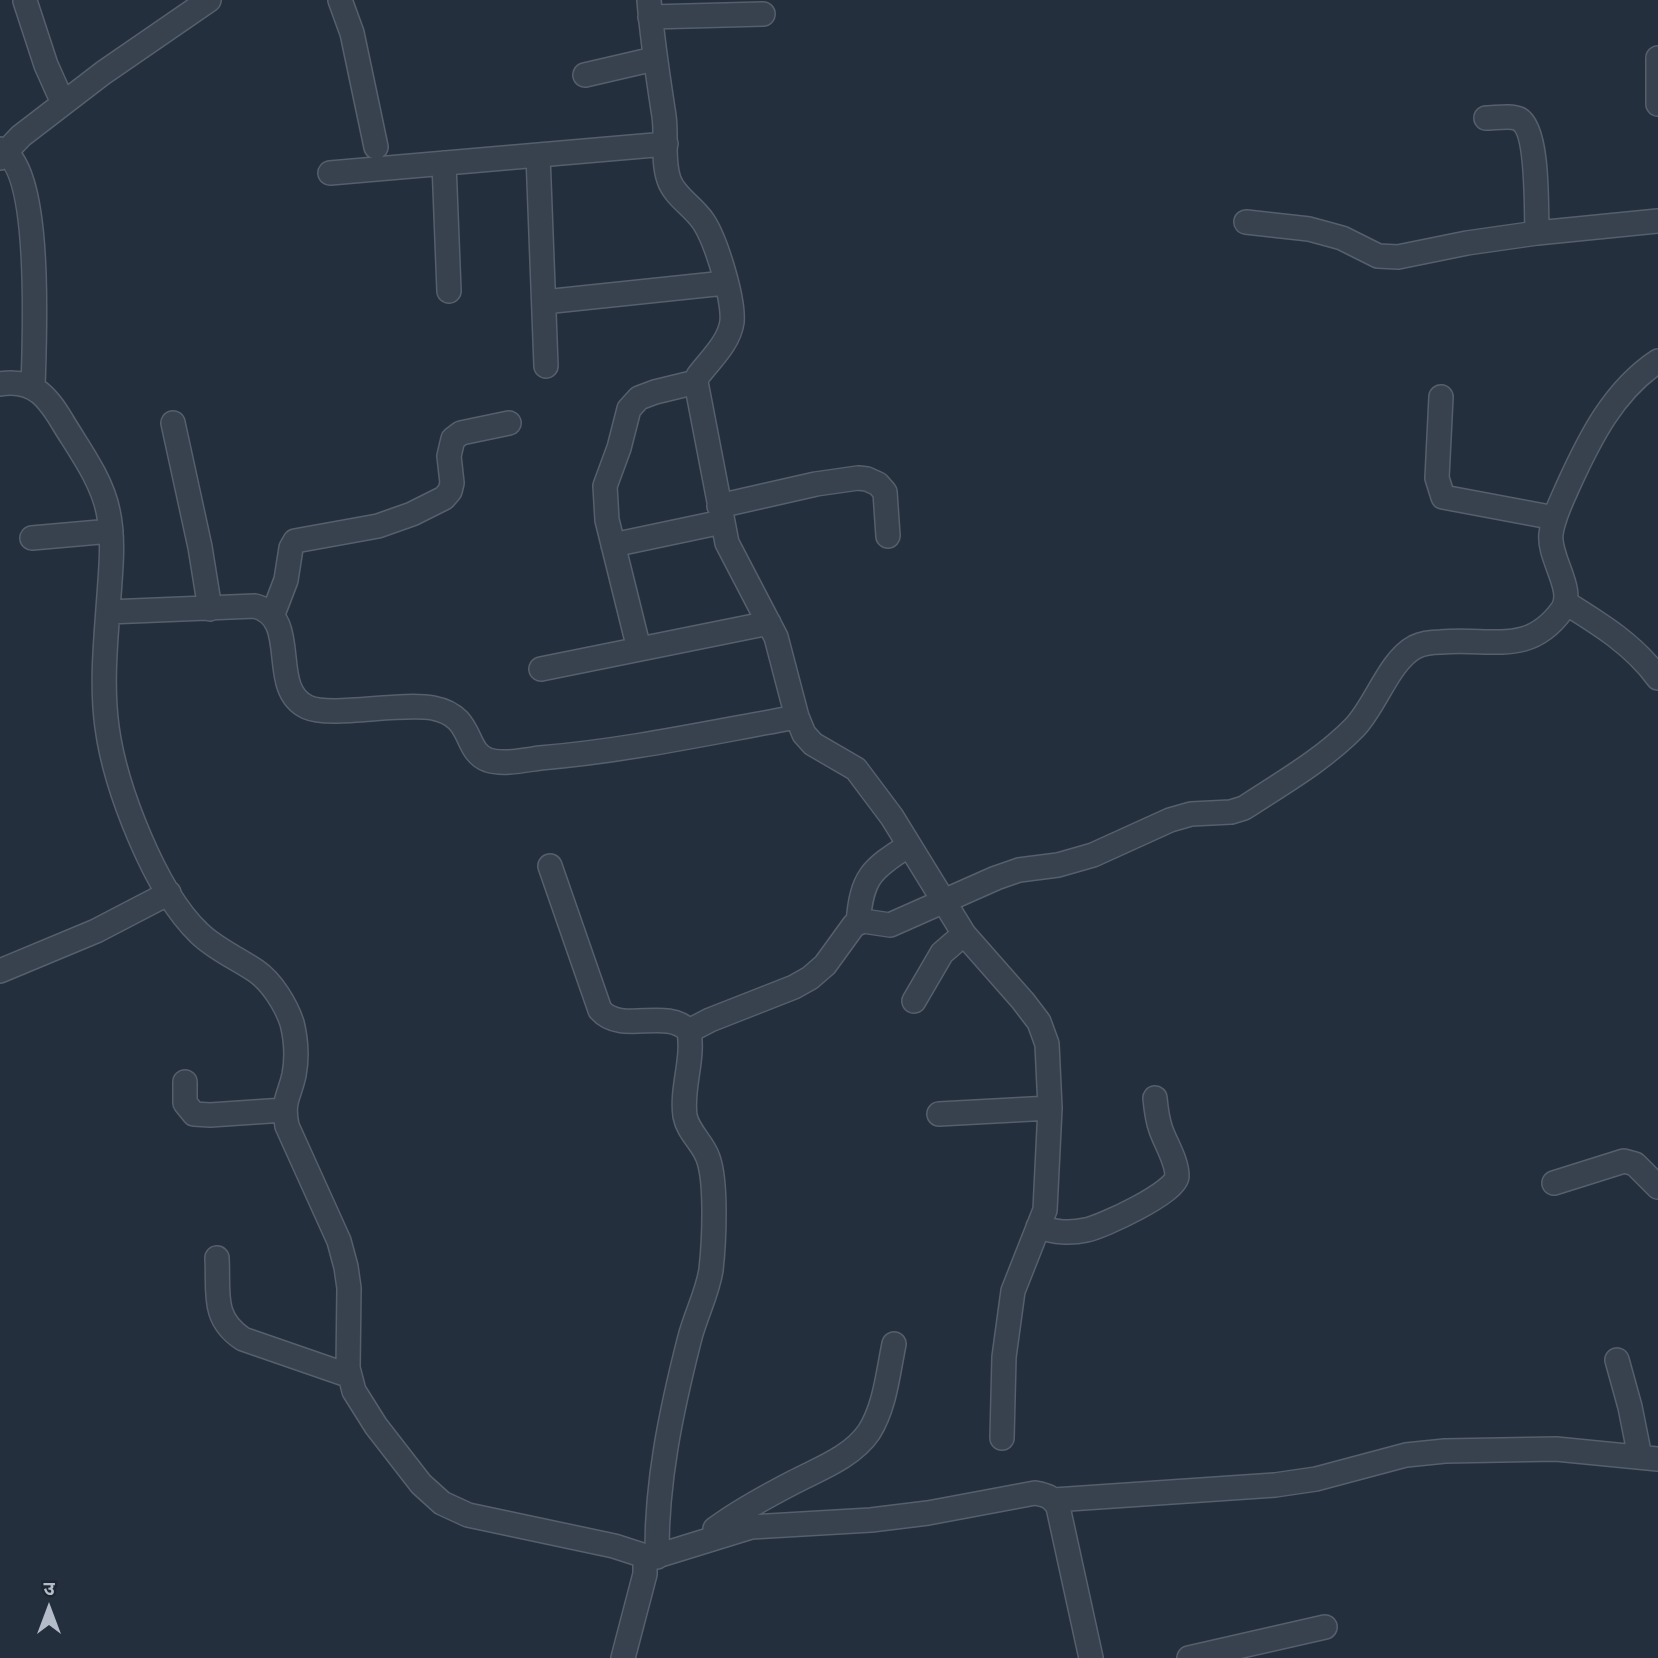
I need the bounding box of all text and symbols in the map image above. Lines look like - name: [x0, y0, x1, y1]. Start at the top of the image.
- north arrow: [14, 1574, 84, 1644]
- text: उ: [43, 1576, 55, 1600]

